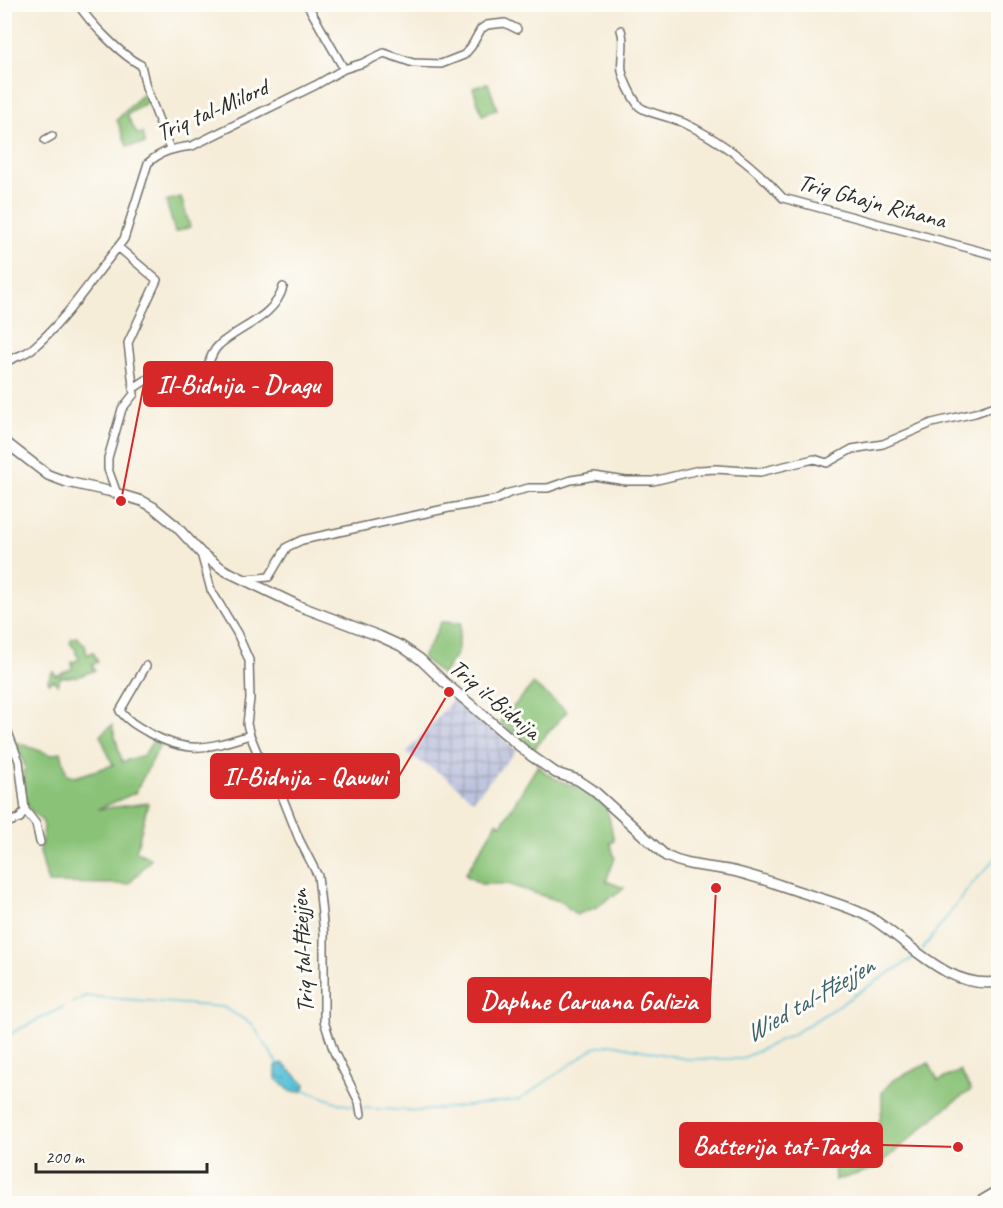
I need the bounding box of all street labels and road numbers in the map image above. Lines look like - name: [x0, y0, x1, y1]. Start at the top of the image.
- street label: Triq tal-Milord: [151, 71, 276, 148]
- street label: Triq Għajn Riħana: [795, 167, 950, 235]
- street label: Triq il-Bidnija: [443, 652, 549, 747]
- street label: Triq tal-Ħżejjen: [284, 887, 320, 1014]

